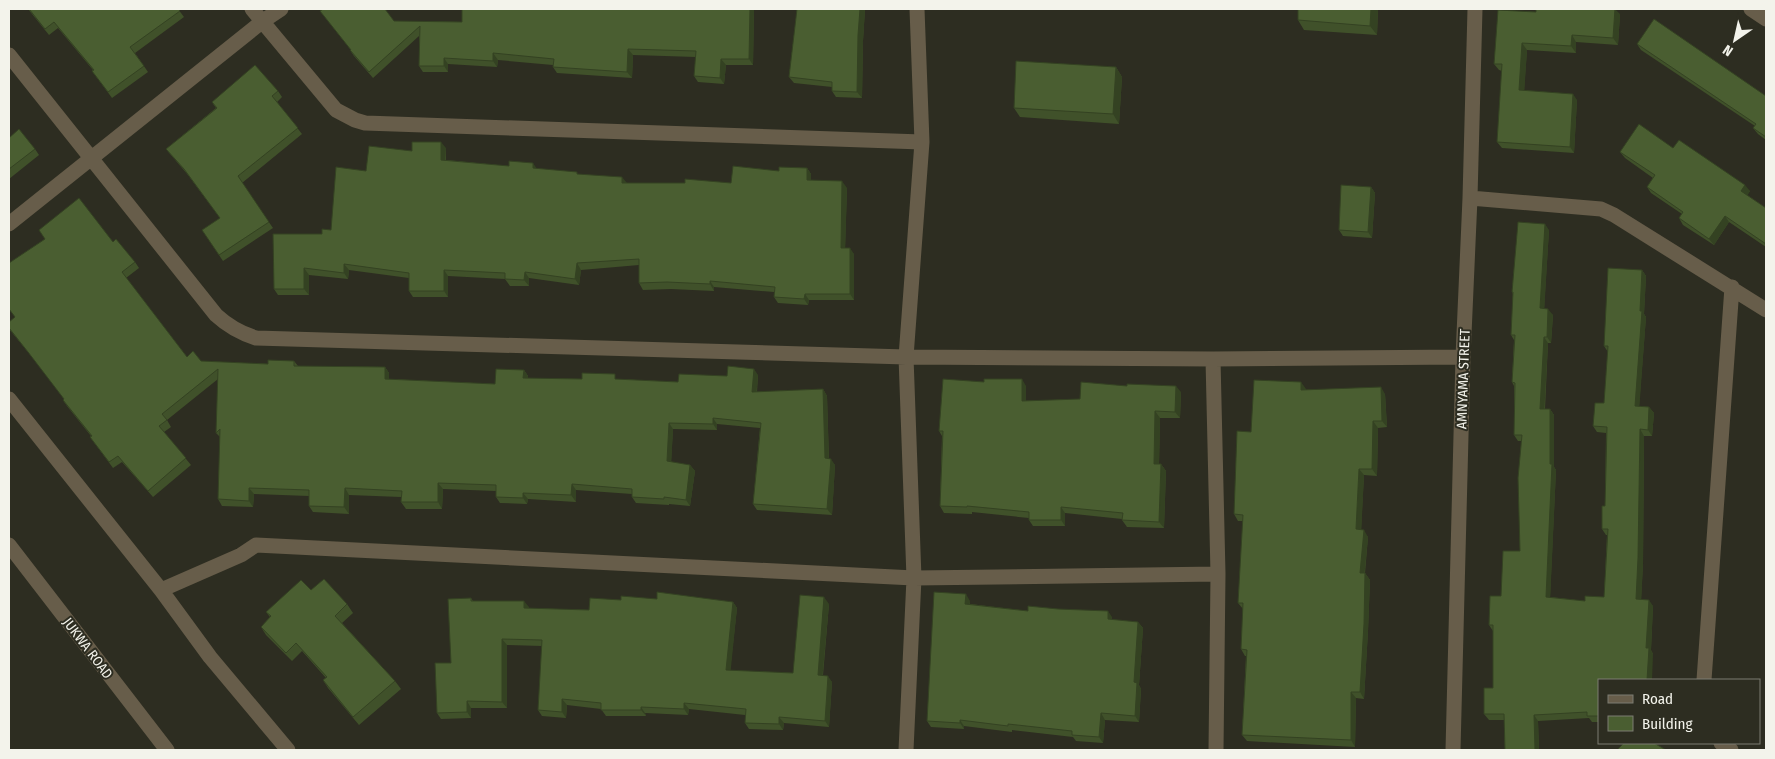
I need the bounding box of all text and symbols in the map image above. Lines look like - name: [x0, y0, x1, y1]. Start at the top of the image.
- north arrow: [1710, 15, 1760, 65]
- text: N: [1720, 41, 1736, 60]
- street label: AMNYAMA STREET: [1453, 328, 1474, 430]
- street label: JUKWA ROAD: [59, 614, 116, 682]
- legend: [1598, 679, 1760, 744]
- text: Road: [1642, 690, 1673, 708]
- text: Building: [1642, 715, 1693, 733]

